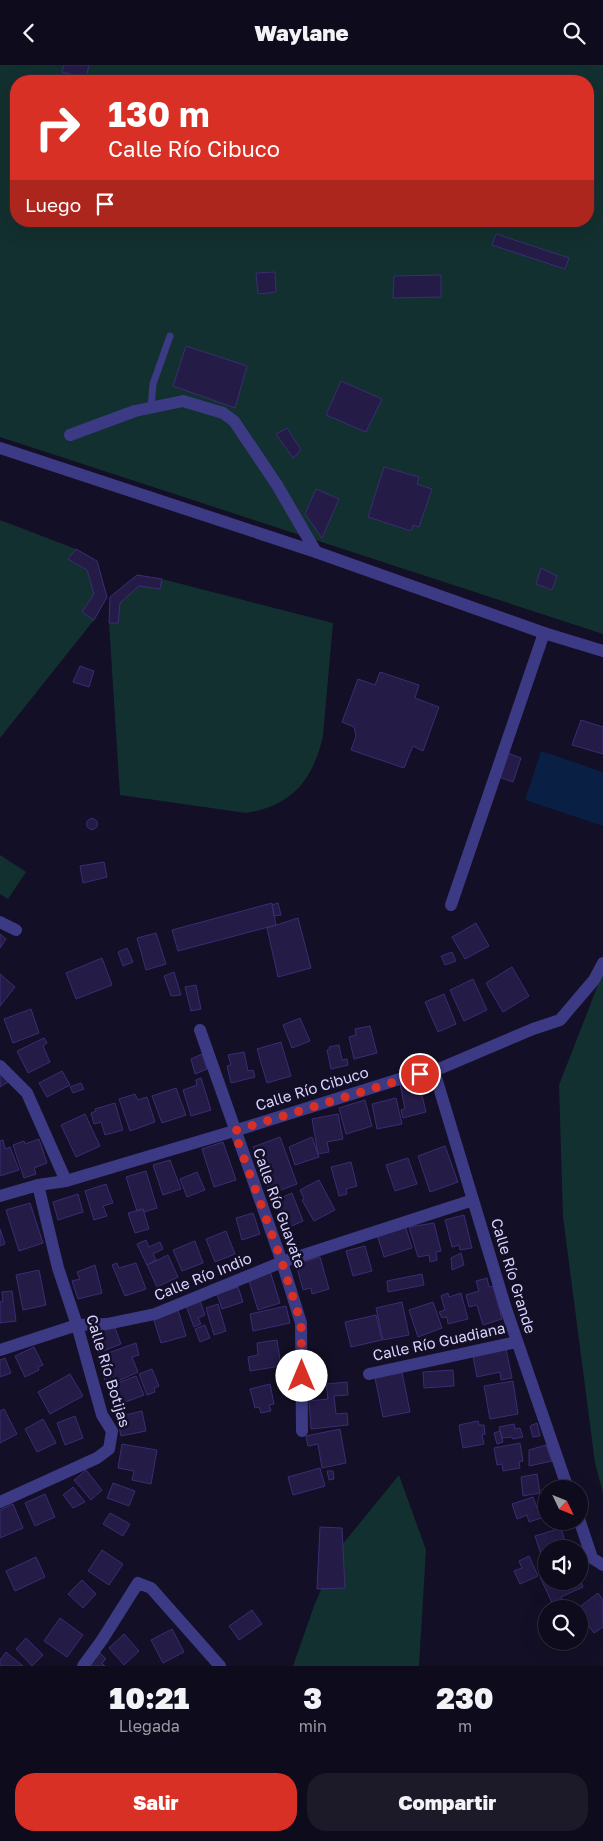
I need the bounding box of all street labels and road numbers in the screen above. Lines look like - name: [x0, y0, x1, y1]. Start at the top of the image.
- street label: Calle Río Cibuco: [253, 1062, 370, 1114]
- street label: Calle Río Guavate: [250, 1145, 310, 1270]
- street label: Calle Río Grande: [488, 1216, 540, 1336]
- street label: Calle Río Indio: [151, 1248, 254, 1304]
- street label: Calle Río Botijas: [83, 1312, 135, 1429]
- street label: Calle Río Guadiana: [371, 1318, 507, 1364]

